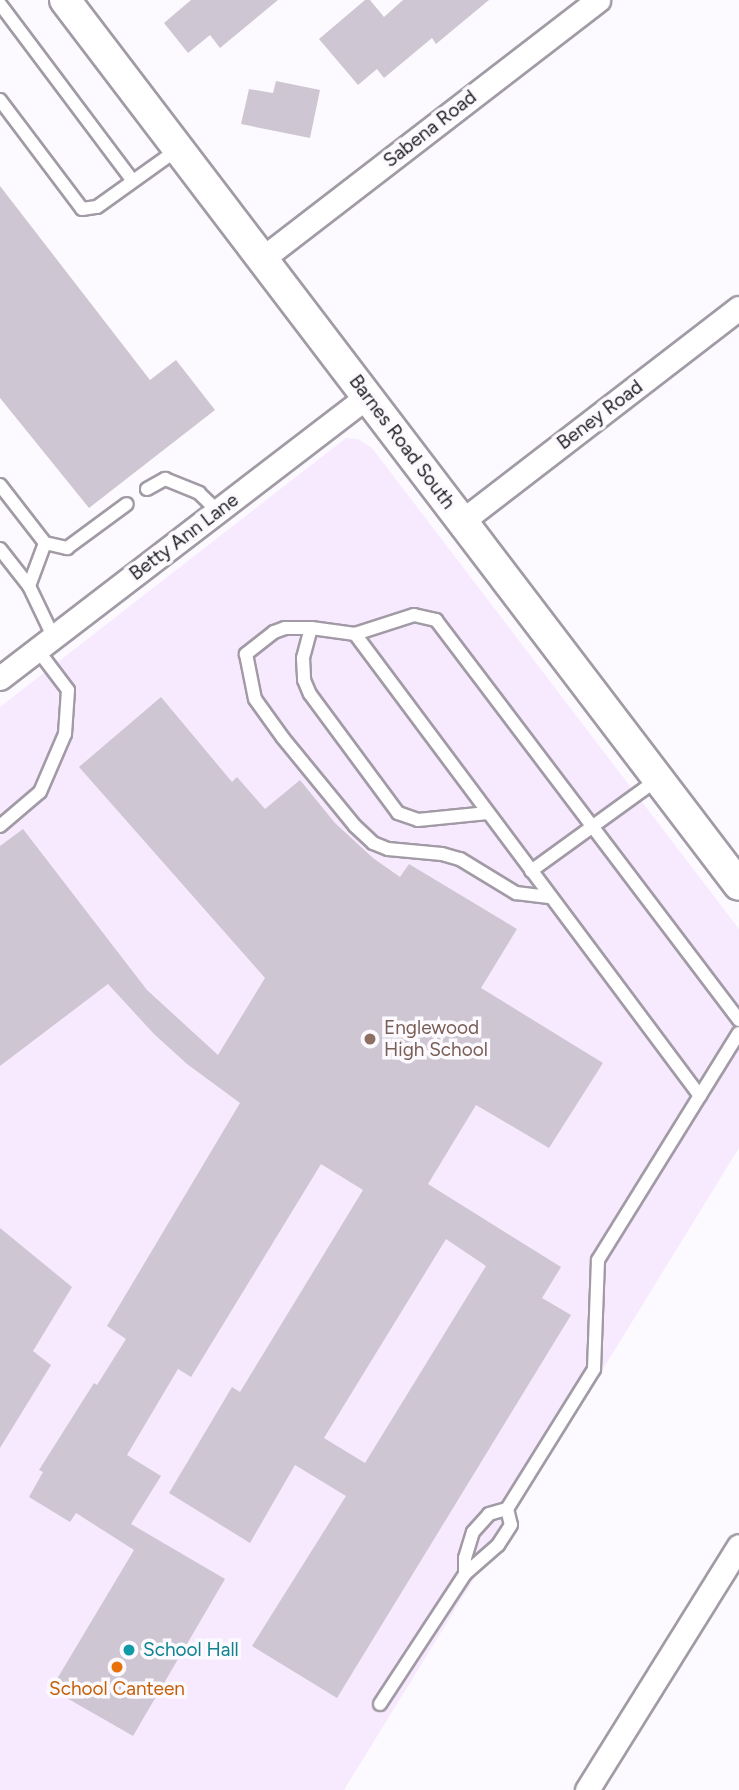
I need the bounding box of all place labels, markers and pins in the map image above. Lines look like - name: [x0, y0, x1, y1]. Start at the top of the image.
- place label: Englewood High School: [384, 1017, 488, 1061]
- marker: Englewood High School: [362, 1031, 378, 1047]
- place label: School Hall: [143, 1639, 239, 1661]
- marker: School Hall: [121, 1642, 137, 1658]
- marker: School Canteen: [109, 1659, 125, 1675]
- place label: School Canteen: [49, 1678, 185, 1700]

